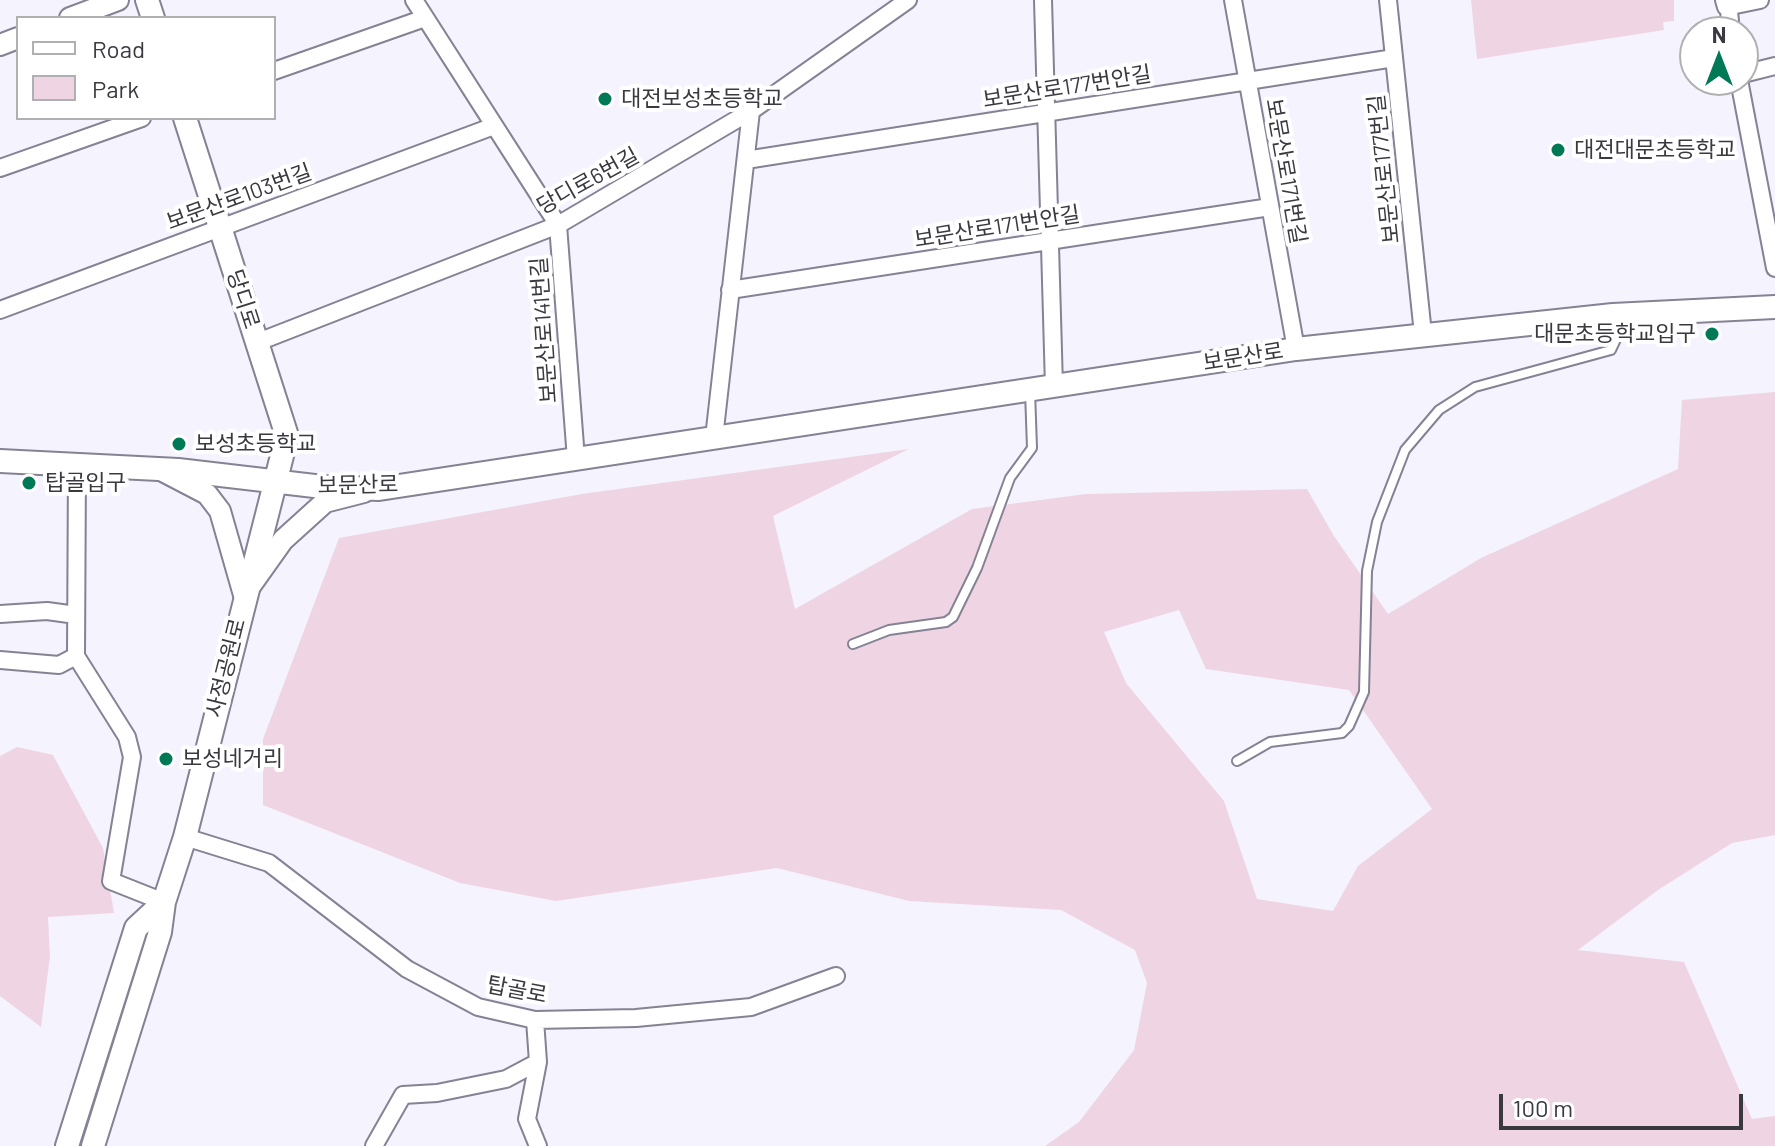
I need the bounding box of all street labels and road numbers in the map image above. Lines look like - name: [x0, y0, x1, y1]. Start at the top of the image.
- street label: 보문산로177번안길: [981, 61, 1153, 113]
- street label: 보문산로177번길: [1363, 93, 1405, 245]
- street label: 보문산로171번길: [1260, 96, 1312, 246]
- street label: 당디로6번길: [532, 142, 644, 220]
- street label: 보문산로103번길: [163, 158, 315, 236]
- street label: 보문산로171번안길: [912, 201, 1082, 253]
- street label: 보문산로141번길: [526, 256, 562, 404]
- street label: 당디로: [221, 266, 265, 332]
- street label: 보문산로: [1201, 338, 1285, 376]
- street label: 보문산로: [317, 471, 399, 499]
- street label: 사정공원로: [201, 616, 251, 720]
- street label: 탑골로: [485, 971, 549, 1009]

